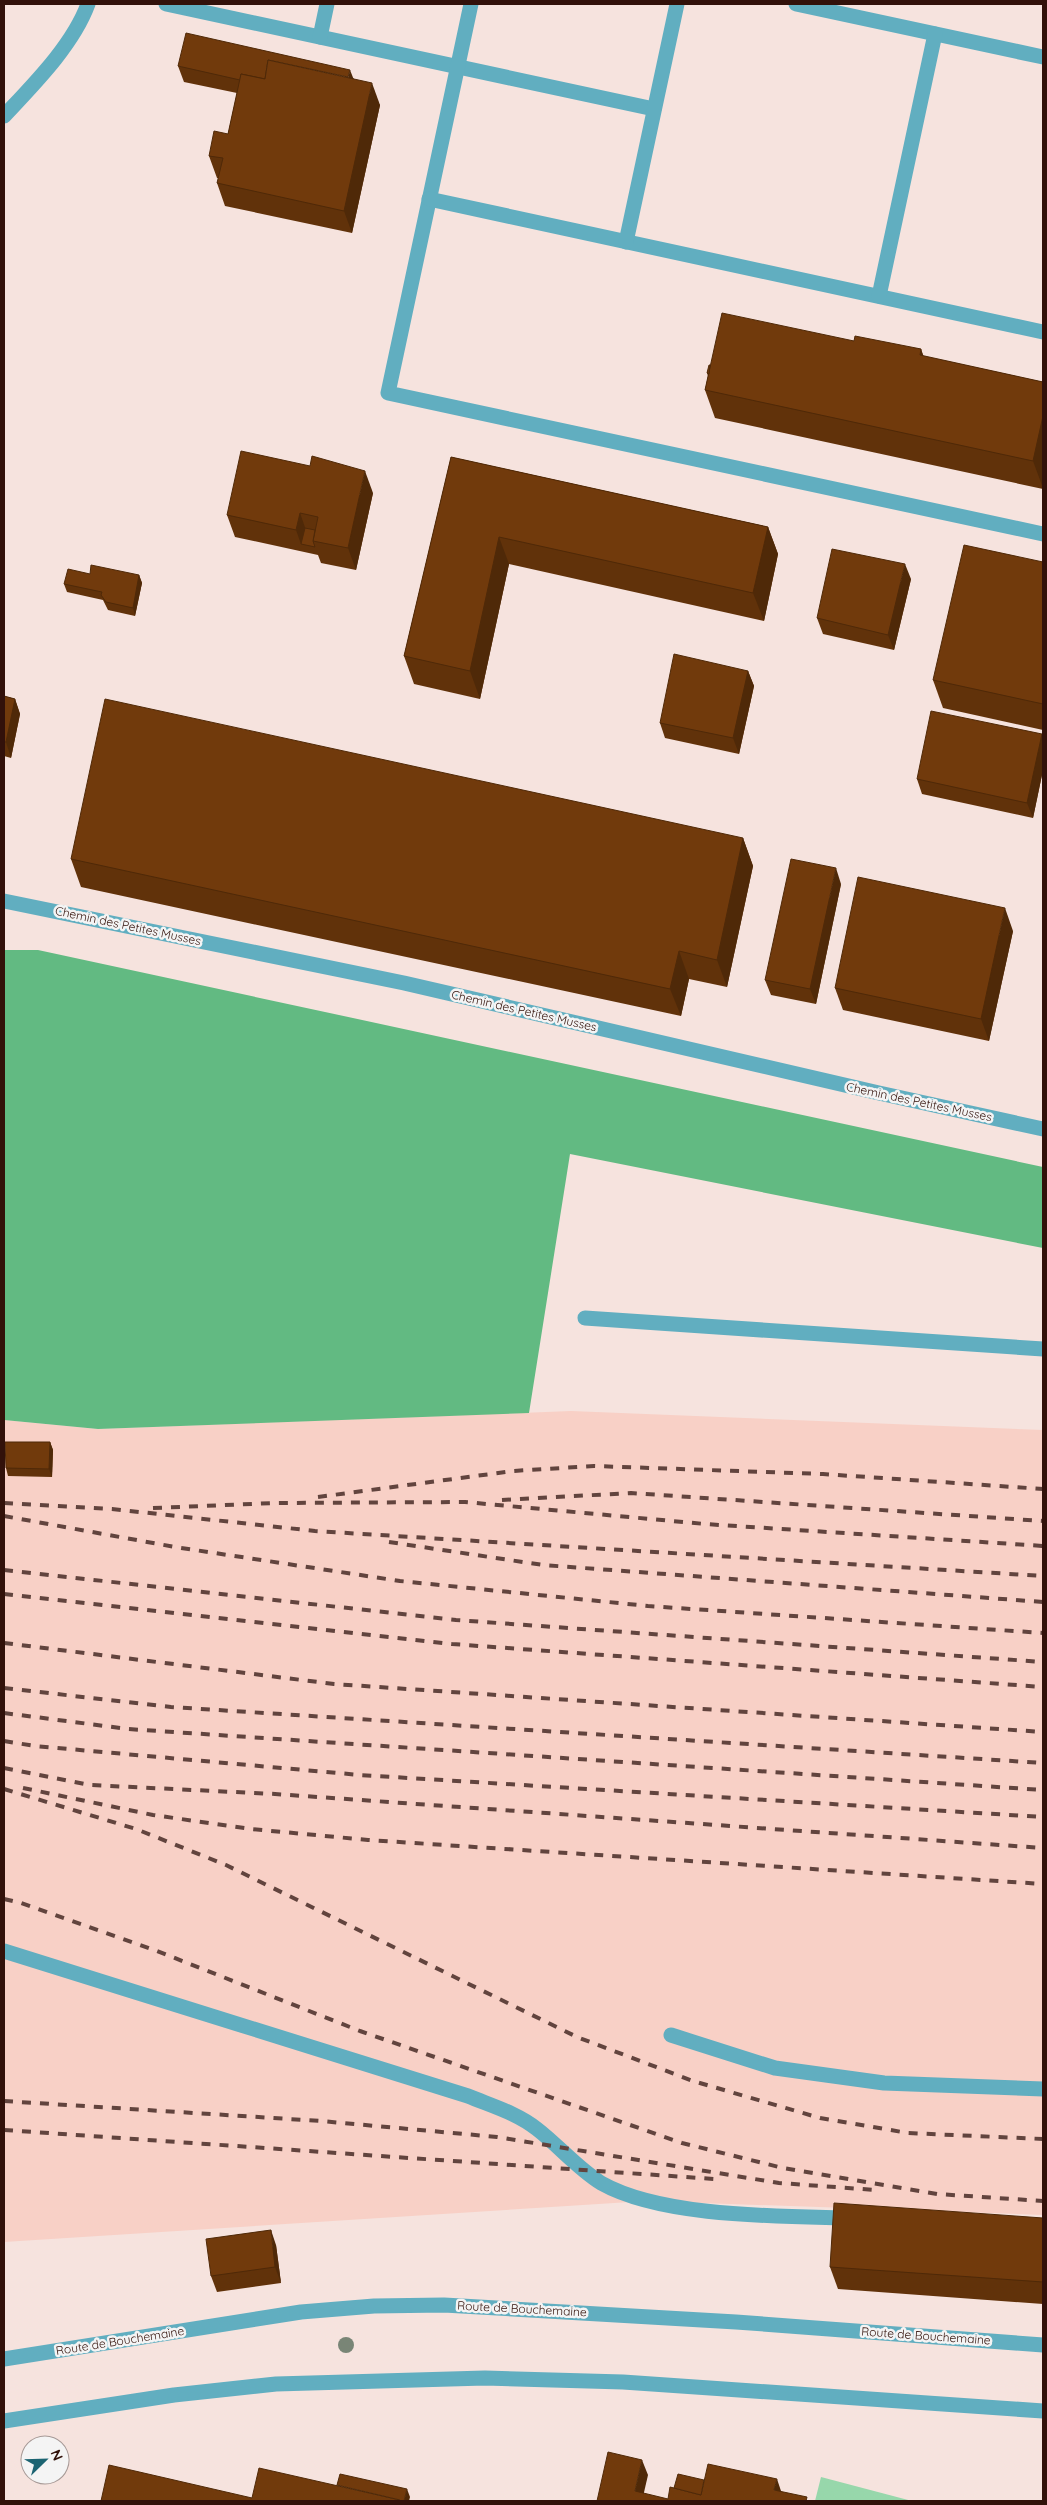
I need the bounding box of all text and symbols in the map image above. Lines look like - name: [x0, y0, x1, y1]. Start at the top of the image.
- street label: Chemin des Petites Musses: [54, 903, 203, 948]
- street label: Chemin des Petites Musses: [450, 986, 599, 1035]
- street label: Chemin des Petites Musses: [845, 1079, 994, 1124]
- street label: Route de Bouchemaine: [457, 2298, 587, 2319]
- street label: Route de Bouchemaine: [55, 2323, 185, 2358]
- street label: Route de Bouchemaine: [861, 2323, 991, 2348]
- north arrow: [20, 2435, 70, 2485]
- text: N: [47, 2447, 67, 2463]

